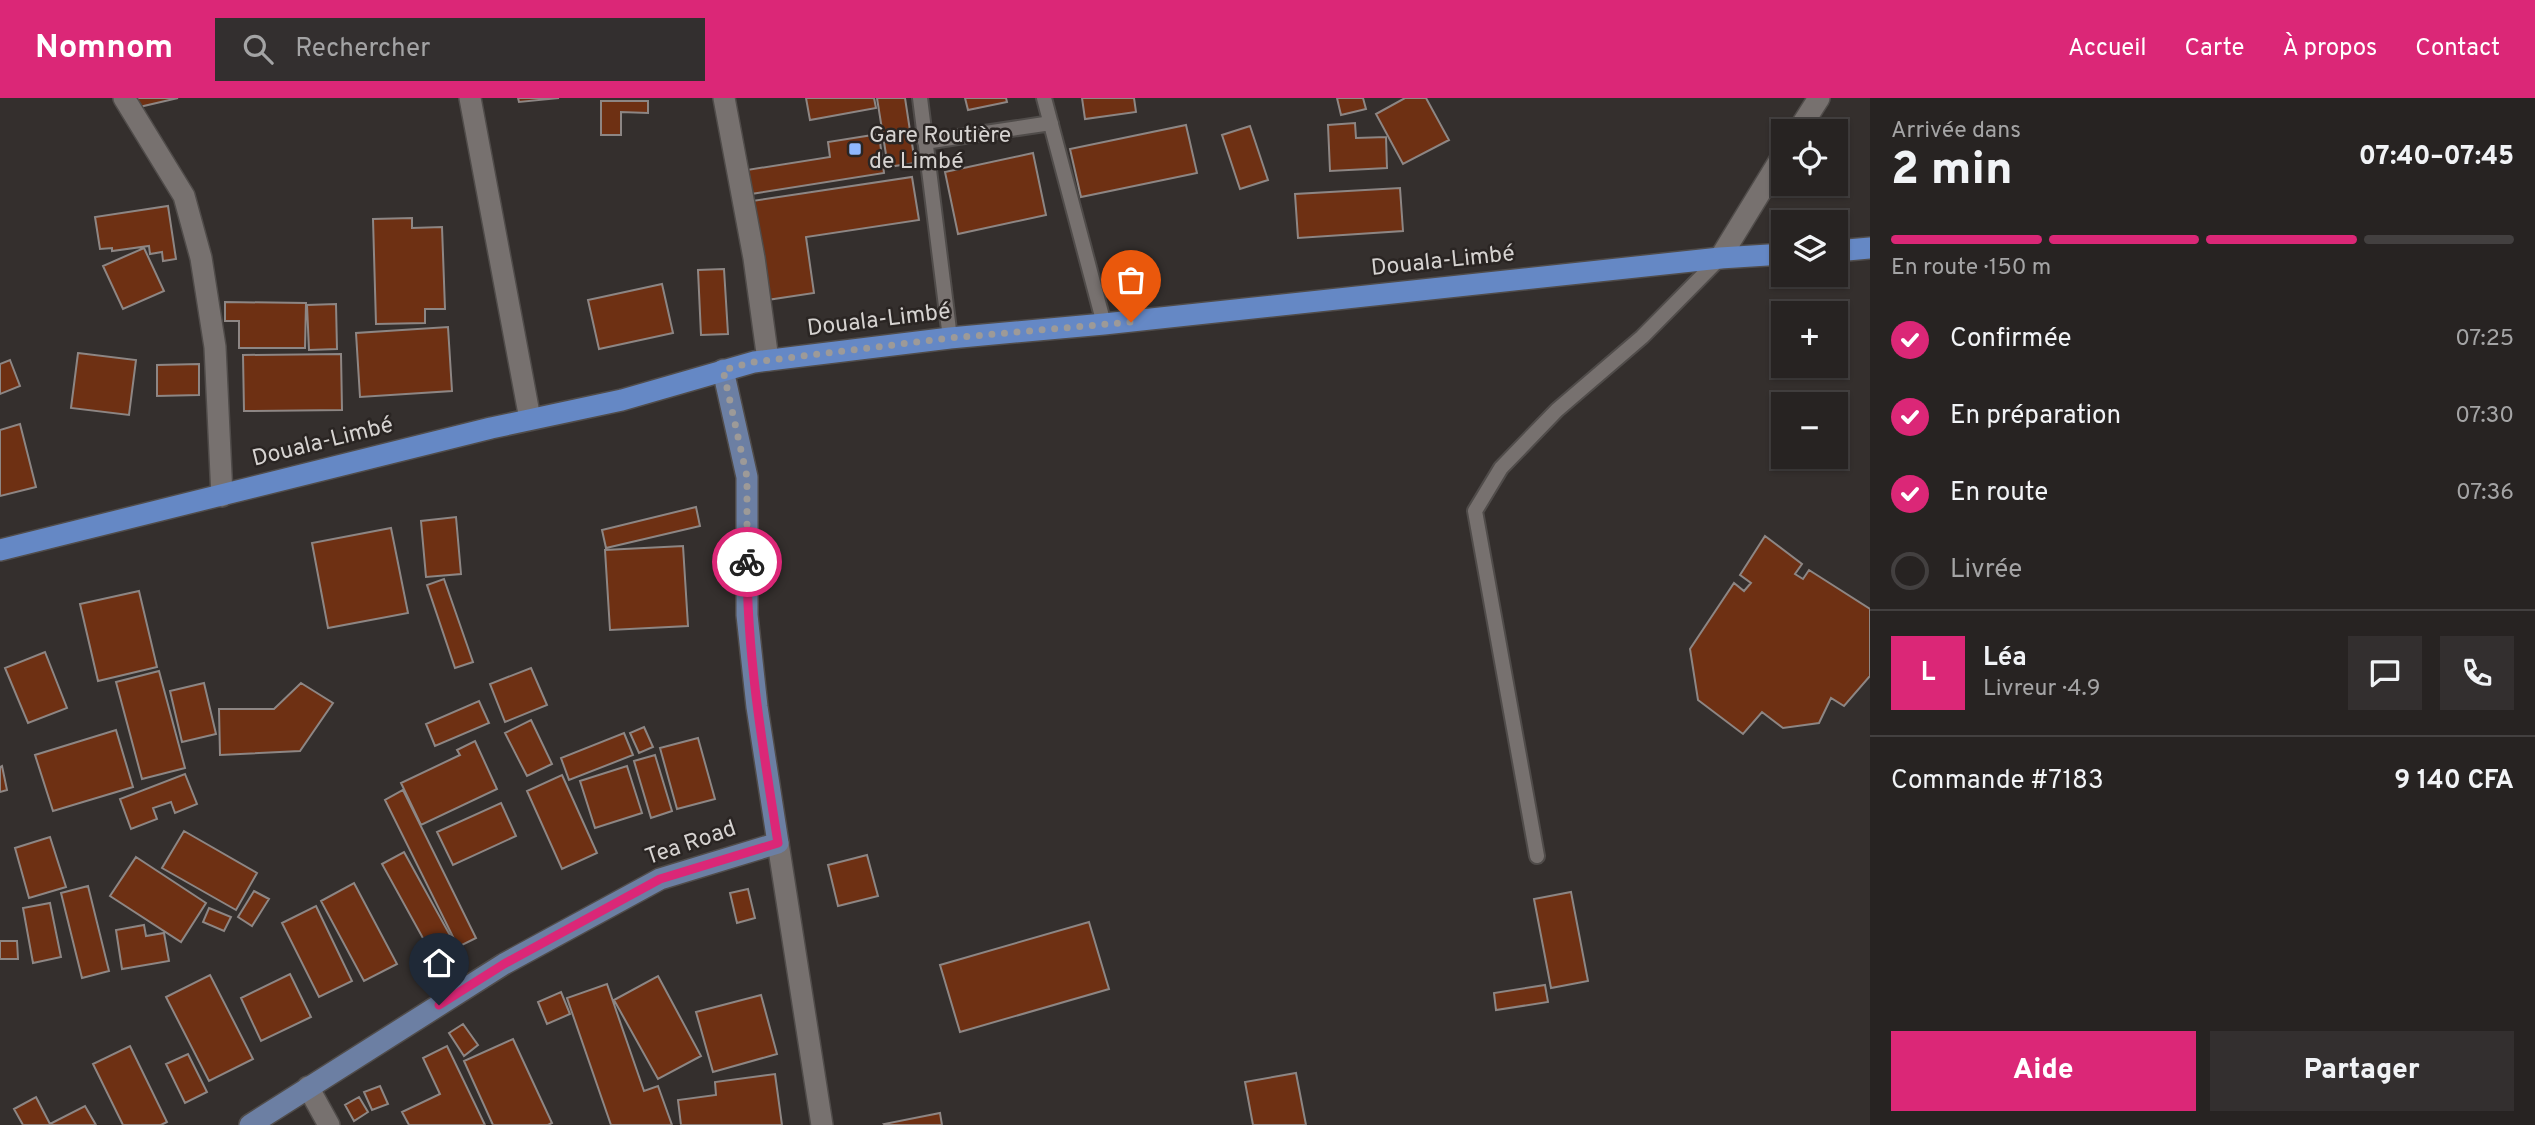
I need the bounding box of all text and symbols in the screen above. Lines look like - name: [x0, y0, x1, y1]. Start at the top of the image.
- search box: [215, 18, 705, 81]
- text: Nomnom: [35, 28, 173, 70]
- icon: search: [239, 30, 277, 68]
- text: Rechercher: [295, 33, 430, 66]
- text: Accueil: [2068, 34, 2147, 64]
- text: Carte: [2185, 34, 2244, 64]
- text: À propos: [2282, 34, 2377, 64]
- text: Contact: [2415, 34, 2500, 64]
- text: Arrivée dans: [1891, 117, 2021, 146]
- map controls: [1771, 119, 1848, 469]
- button: locate: [1771, 119, 1848, 196]
- place label: Gare Routière de Limbé: [869, 122, 1011, 177]
- marker: Gare Routière de Limbé: [847, 141, 863, 157]
- text: 07:40–07:45: [2359, 141, 2514, 174]
- text: 2 min: [1891, 142, 2013, 201]
- button: layers: [1771, 210, 1848, 287]
- street label: Douala-Limbé: [1370, 240, 1516, 284]
- pin: [1101, 250, 1161, 322]
- text: En route · 150 m: [1891, 254, 2051, 283]
- icon: bag: [1112, 261, 1150, 299]
- street label: Douala-Limbé: [806, 298, 952, 344]
- button: +: [1771, 301, 1848, 378]
- icon: check: [1891, 321, 1929, 359]
- text: Confirmée: [1950, 323, 2072, 356]
- text: 07:25: [2455, 325, 2514, 354]
- button: −: [1771, 392, 1848, 469]
- icon: check: [1891, 398, 1929, 436]
- text: En préparation: [1950, 400, 2121, 433]
- text: 07:30: [2455, 402, 2514, 431]
- street label: Douala-Limbé: [249, 411, 397, 475]
- icon: check: [1891, 475, 1929, 513]
- text: En route: [1950, 477, 2048, 510]
- text: 07:36: [2456, 479, 2514, 508]
- courier: [712, 527, 782, 597]
- icon: bike: [728, 543, 766, 581]
- text: Livrée: [1950, 554, 2022, 587]
- button: chat: [2348, 636, 2422, 710]
- button: phone: [2440, 636, 2514, 710]
- text: Léa: [1983, 642, 2027, 675]
- text: L: [1921, 657, 1935, 690]
- text: Livreur · 4.9: [1983, 675, 2100, 704]
- text: Commande #7183: [1891, 765, 2104, 798]
- text: 9 140 CFA: [2394, 765, 2514, 798]
- street label: Tea Road: [642, 815, 740, 873]
- pin: [409, 933, 469, 1005]
- icon: home: [420, 944, 458, 982]
- button: Aide: [1891, 1031, 2196, 1111]
- button: Partager: [2210, 1031, 2514, 1111]

